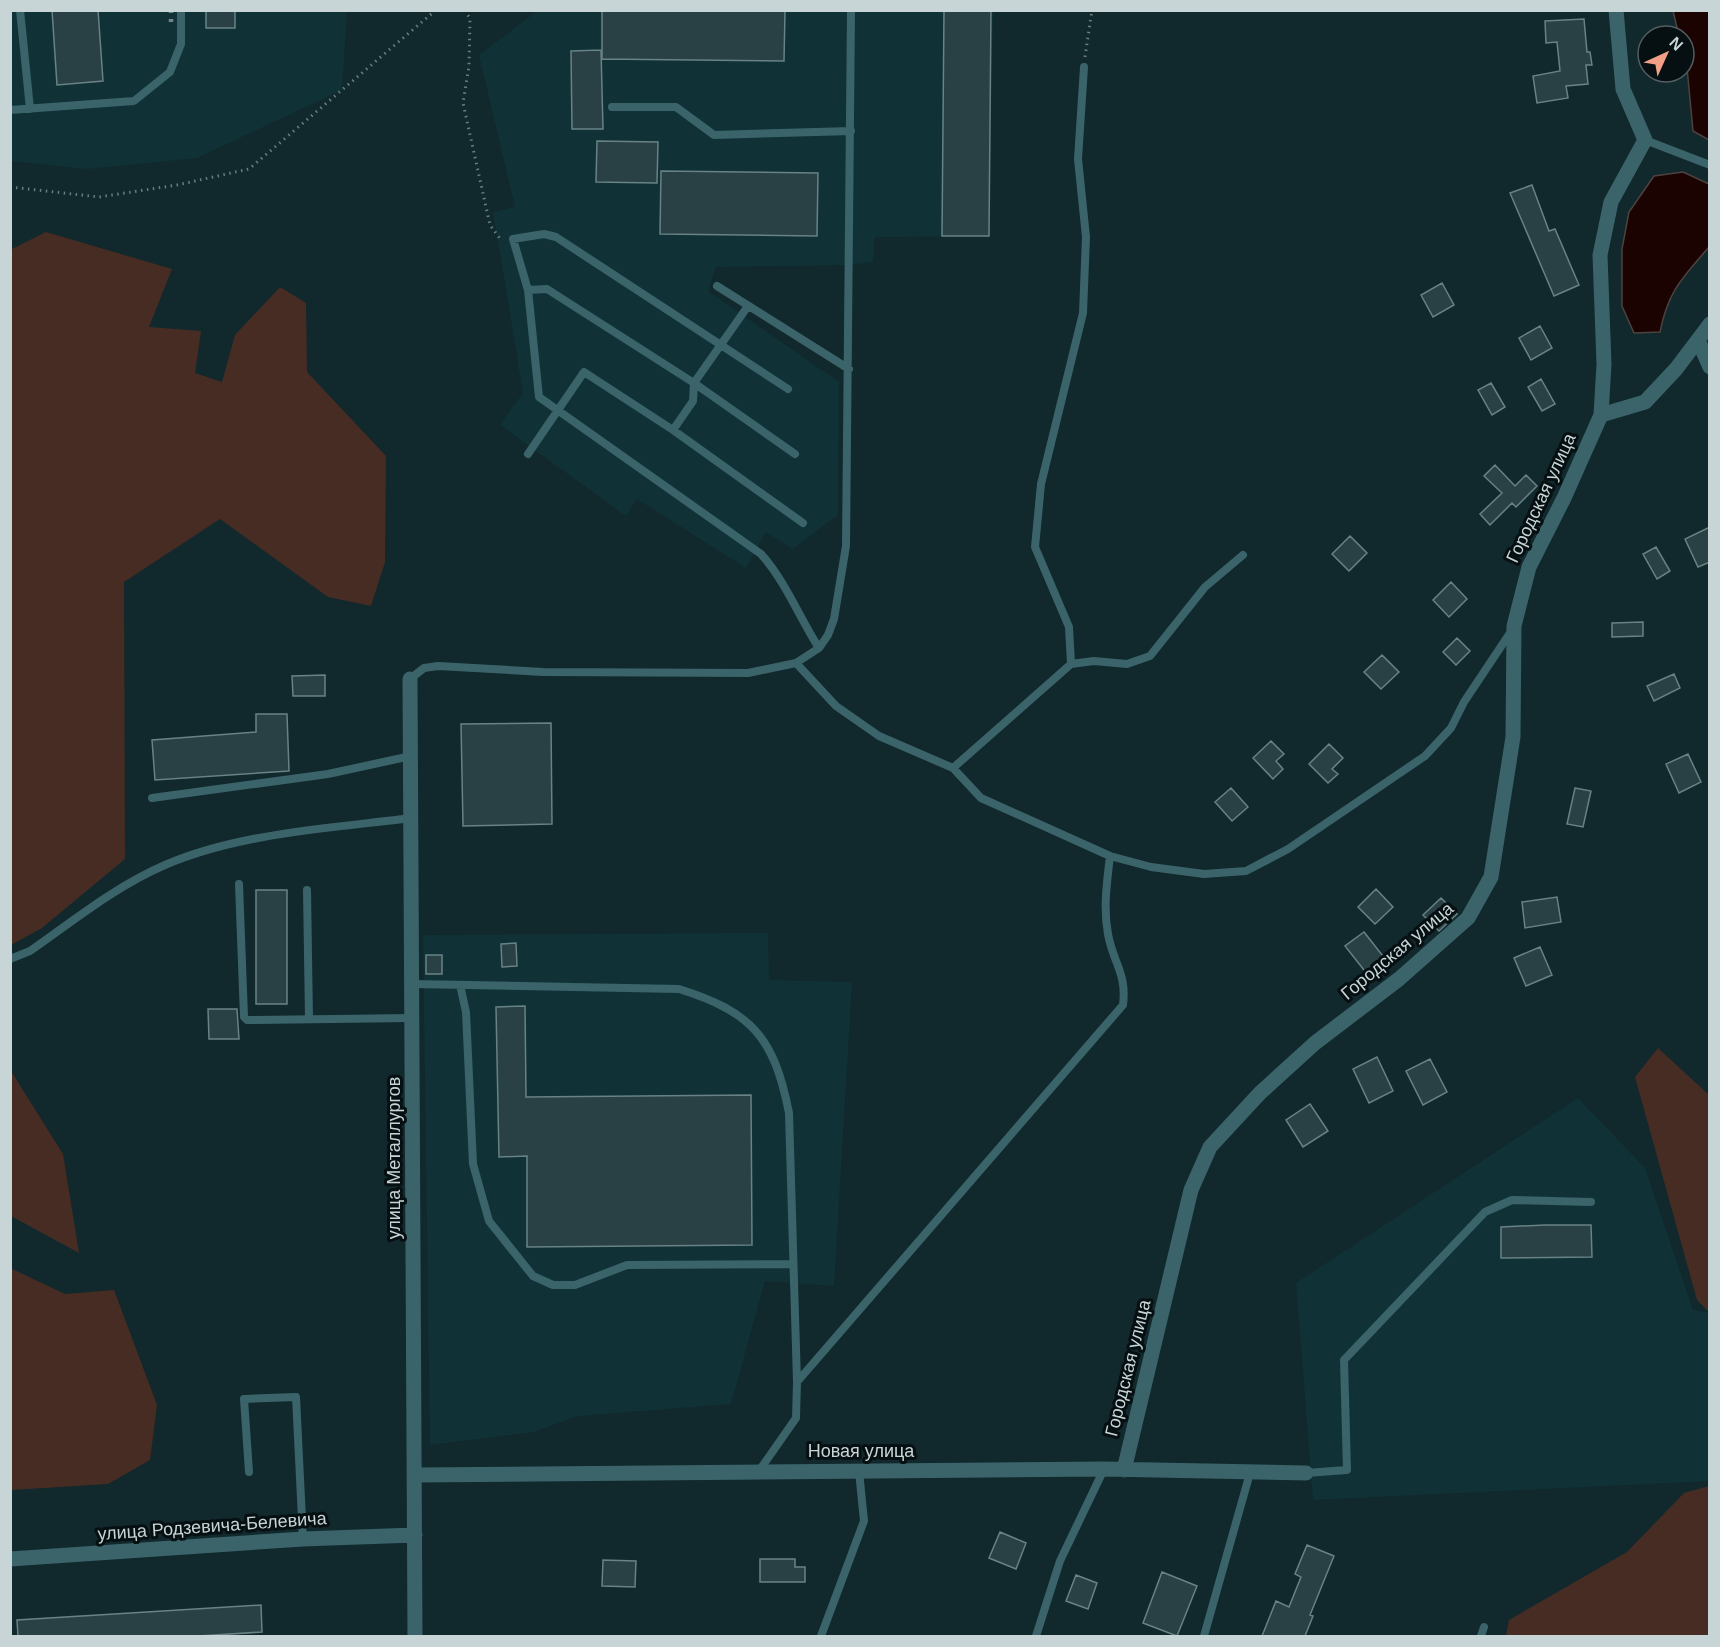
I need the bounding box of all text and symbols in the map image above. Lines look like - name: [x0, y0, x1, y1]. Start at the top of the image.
- north arrow: [1636, 24, 1696, 84]
- text: N: [1666, 34, 1686, 54]
- street label: Городская улица: [1502, 429, 1580, 566]
- street label: Городская улица: [1337, 898, 1458, 1004]
- street label: улица Металлургов: [384, 1077, 404, 1239]
- street label: Городская улица: [1101, 1297, 1155, 1438]
- street label: Новая улица: [808, 1441, 915, 1461]
- street label: улица Родзевича-Белевича: [97, 1508, 328, 1544]

